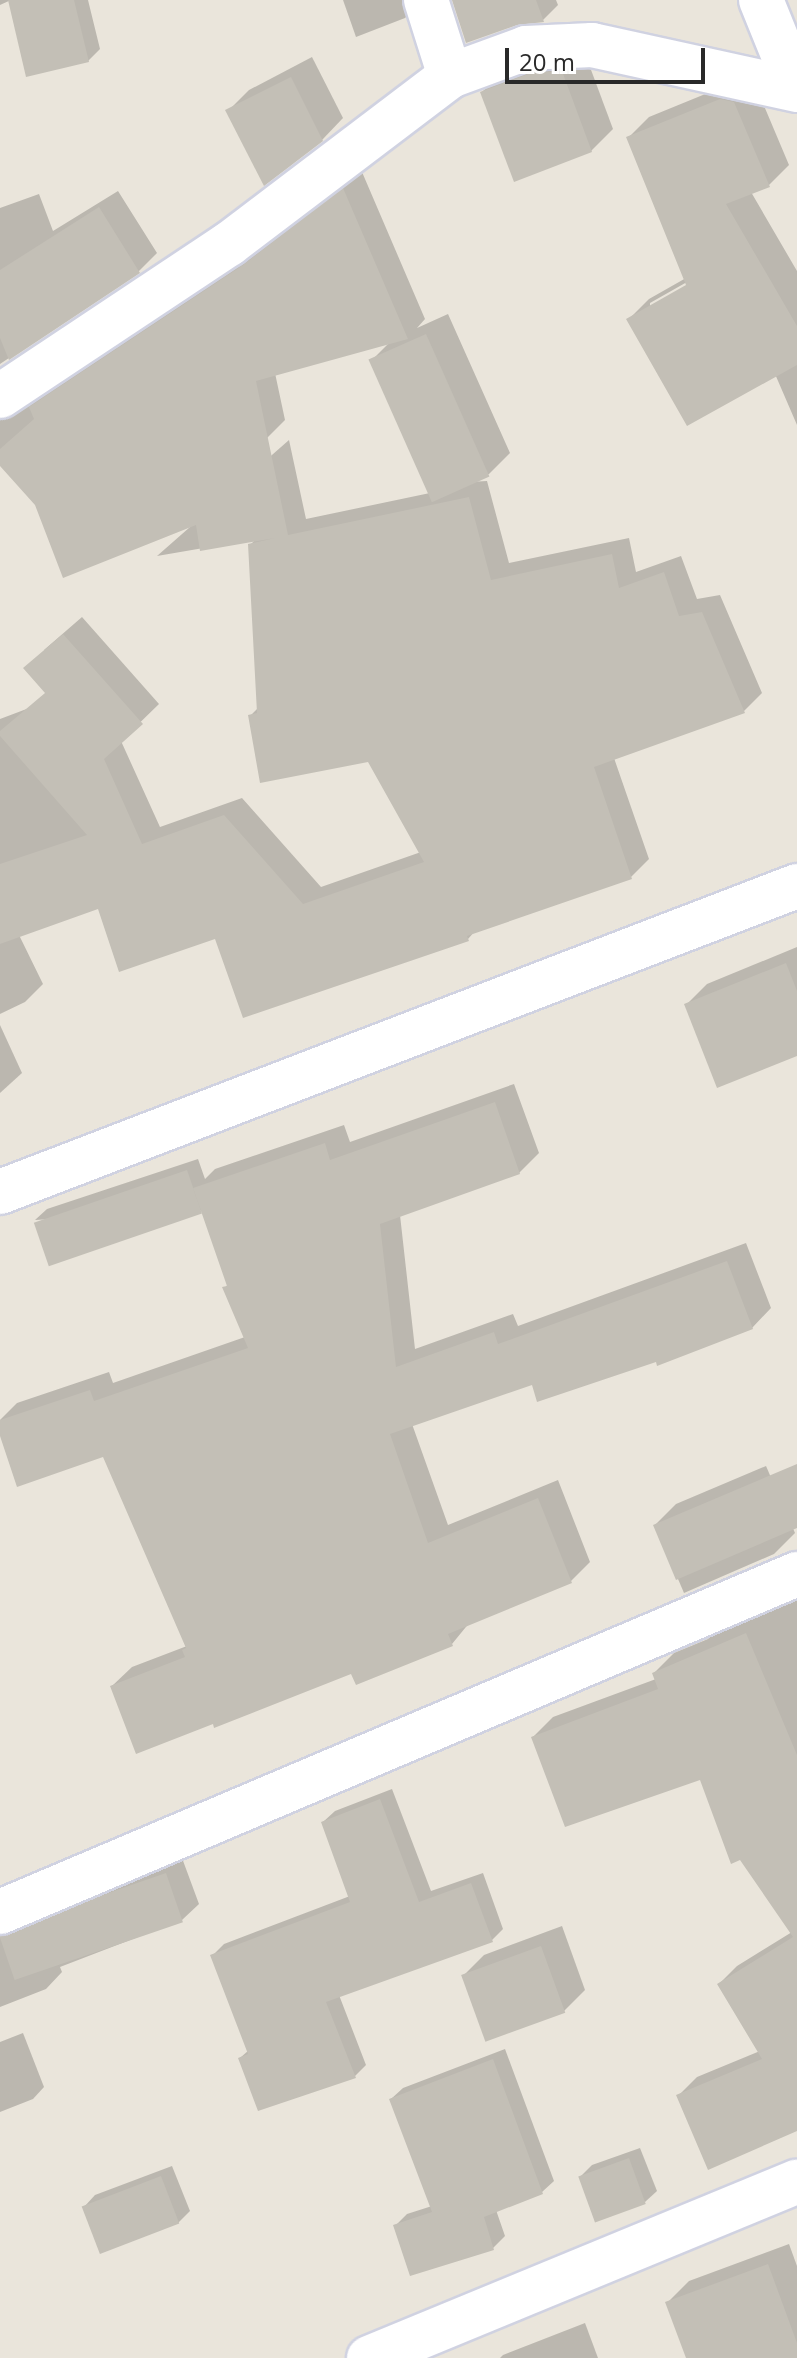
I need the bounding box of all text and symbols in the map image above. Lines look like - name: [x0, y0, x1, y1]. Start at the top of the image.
- scale bar: [509, 32, 709, 82]
- text: 20 m: [519, 45, 575, 78]

